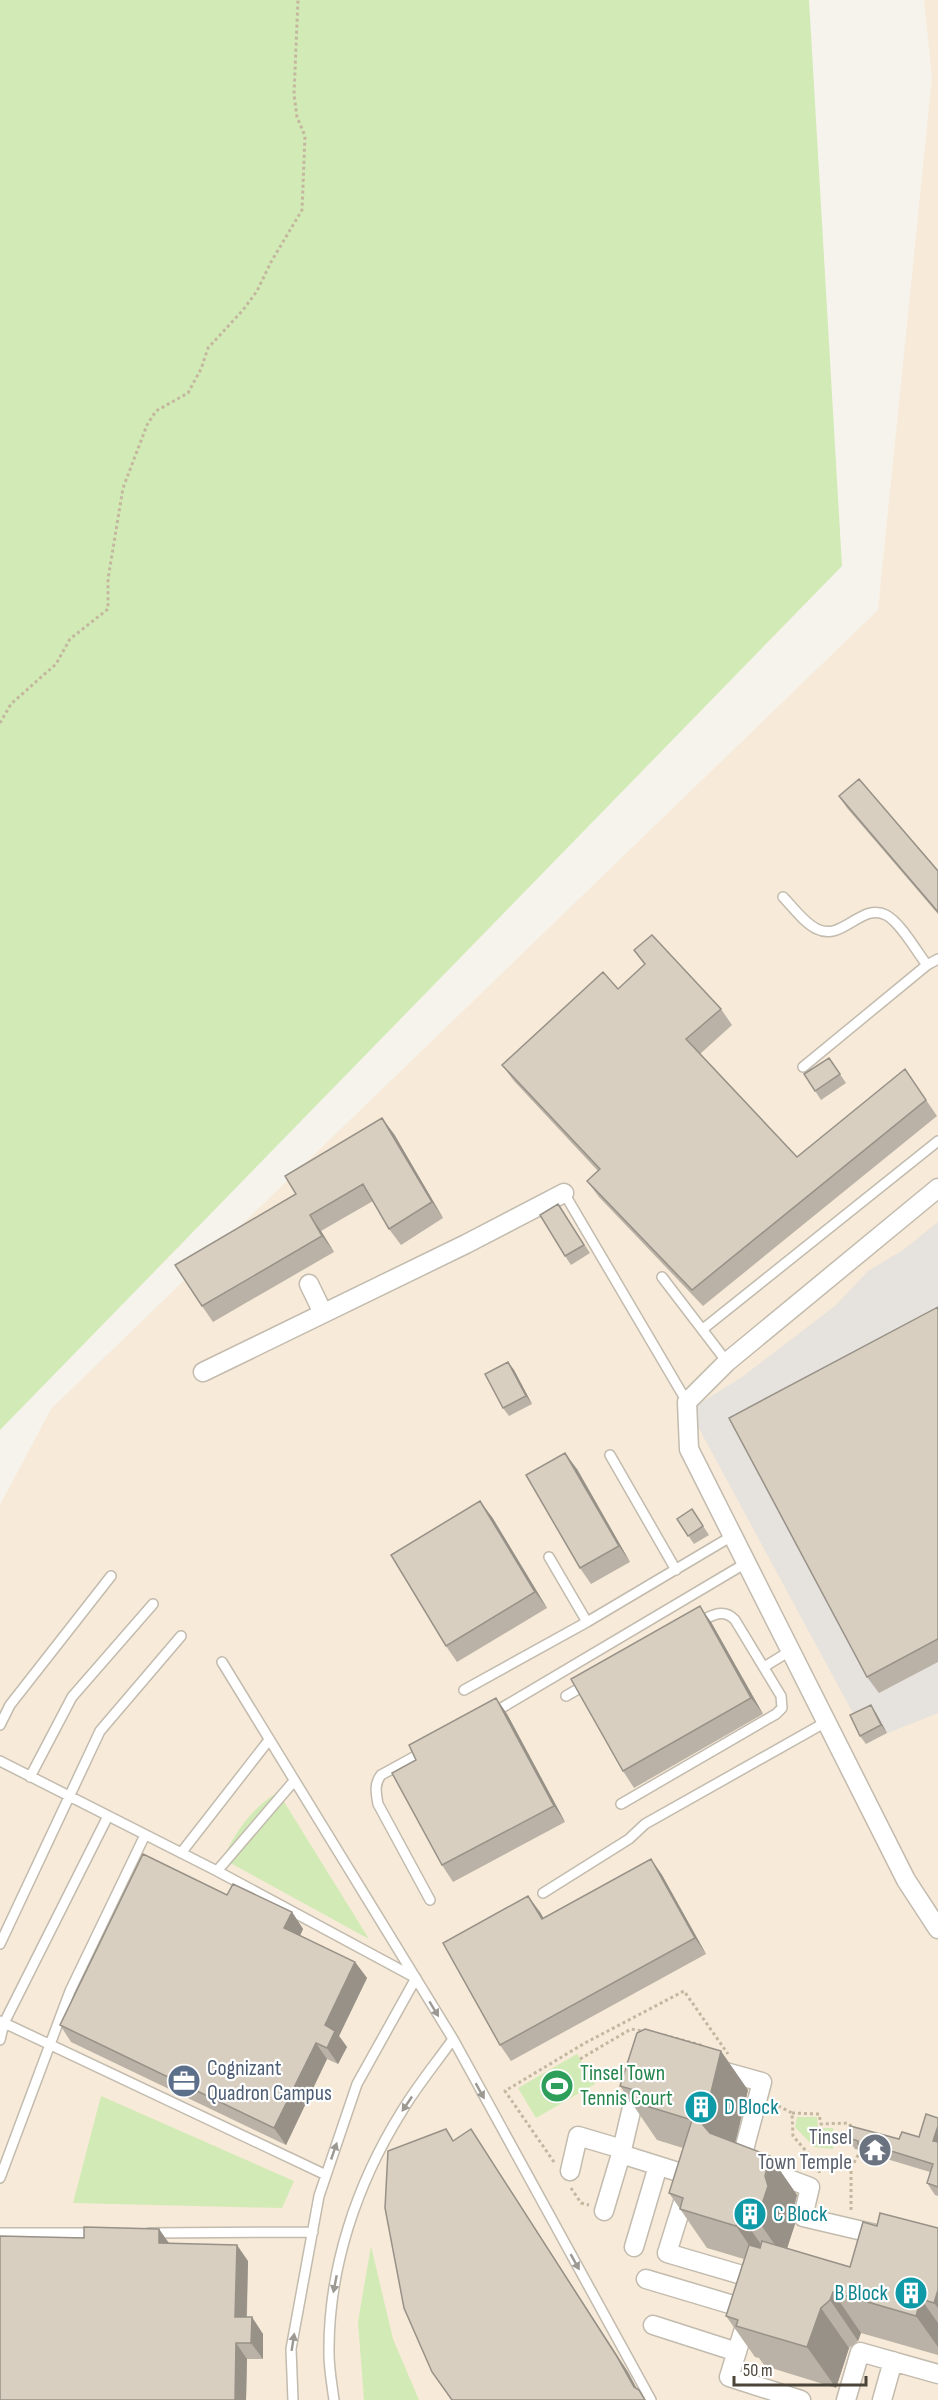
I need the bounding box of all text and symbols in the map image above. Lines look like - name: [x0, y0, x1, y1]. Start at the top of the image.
- one-way arrow: [429, 2001, 440, 2017]
- place label: Cognizant Quadron Campus: [207, 2055, 332, 2107]
- place label: Tinsel Town Tennis Court: [580, 2060, 673, 2112]
- office icon: Cognizant Quadron Campus: [166, 2063, 202, 2099]
- sports icon: Tinsel Town Tennis Court: [539, 2068, 575, 2104]
- one-way arrow: [475, 2083, 485, 2100]
- building icon: D Block: [683, 2089, 719, 2125]
- place label: D Block: [724, 2094, 779, 2121]
- one-way arrow: [401, 2096, 413, 2112]
- place label: Tinsel Town Temple: [758, 2124, 852, 2176]
- temple icon: Tinsel Town Temple: [857, 2132, 893, 2168]
- one-way arrow: [329, 2142, 339, 2160]
- building icon: C Block: [732, 2196, 768, 2232]
- place label: C Block: [773, 2201, 828, 2228]
- one-way arrow: [570, 2253, 580, 2270]
- one-way arrow: [330, 2275, 339, 2294]
- building icon: B Block: [893, 2275, 929, 2311]
- place label: B Block: [834, 2280, 889, 2307]
- one-way arrow: [289, 2332, 298, 2351]
- scale bar: [734, 2349, 866, 2387]
- text: 50 m: [743, 2360, 773, 2381]

